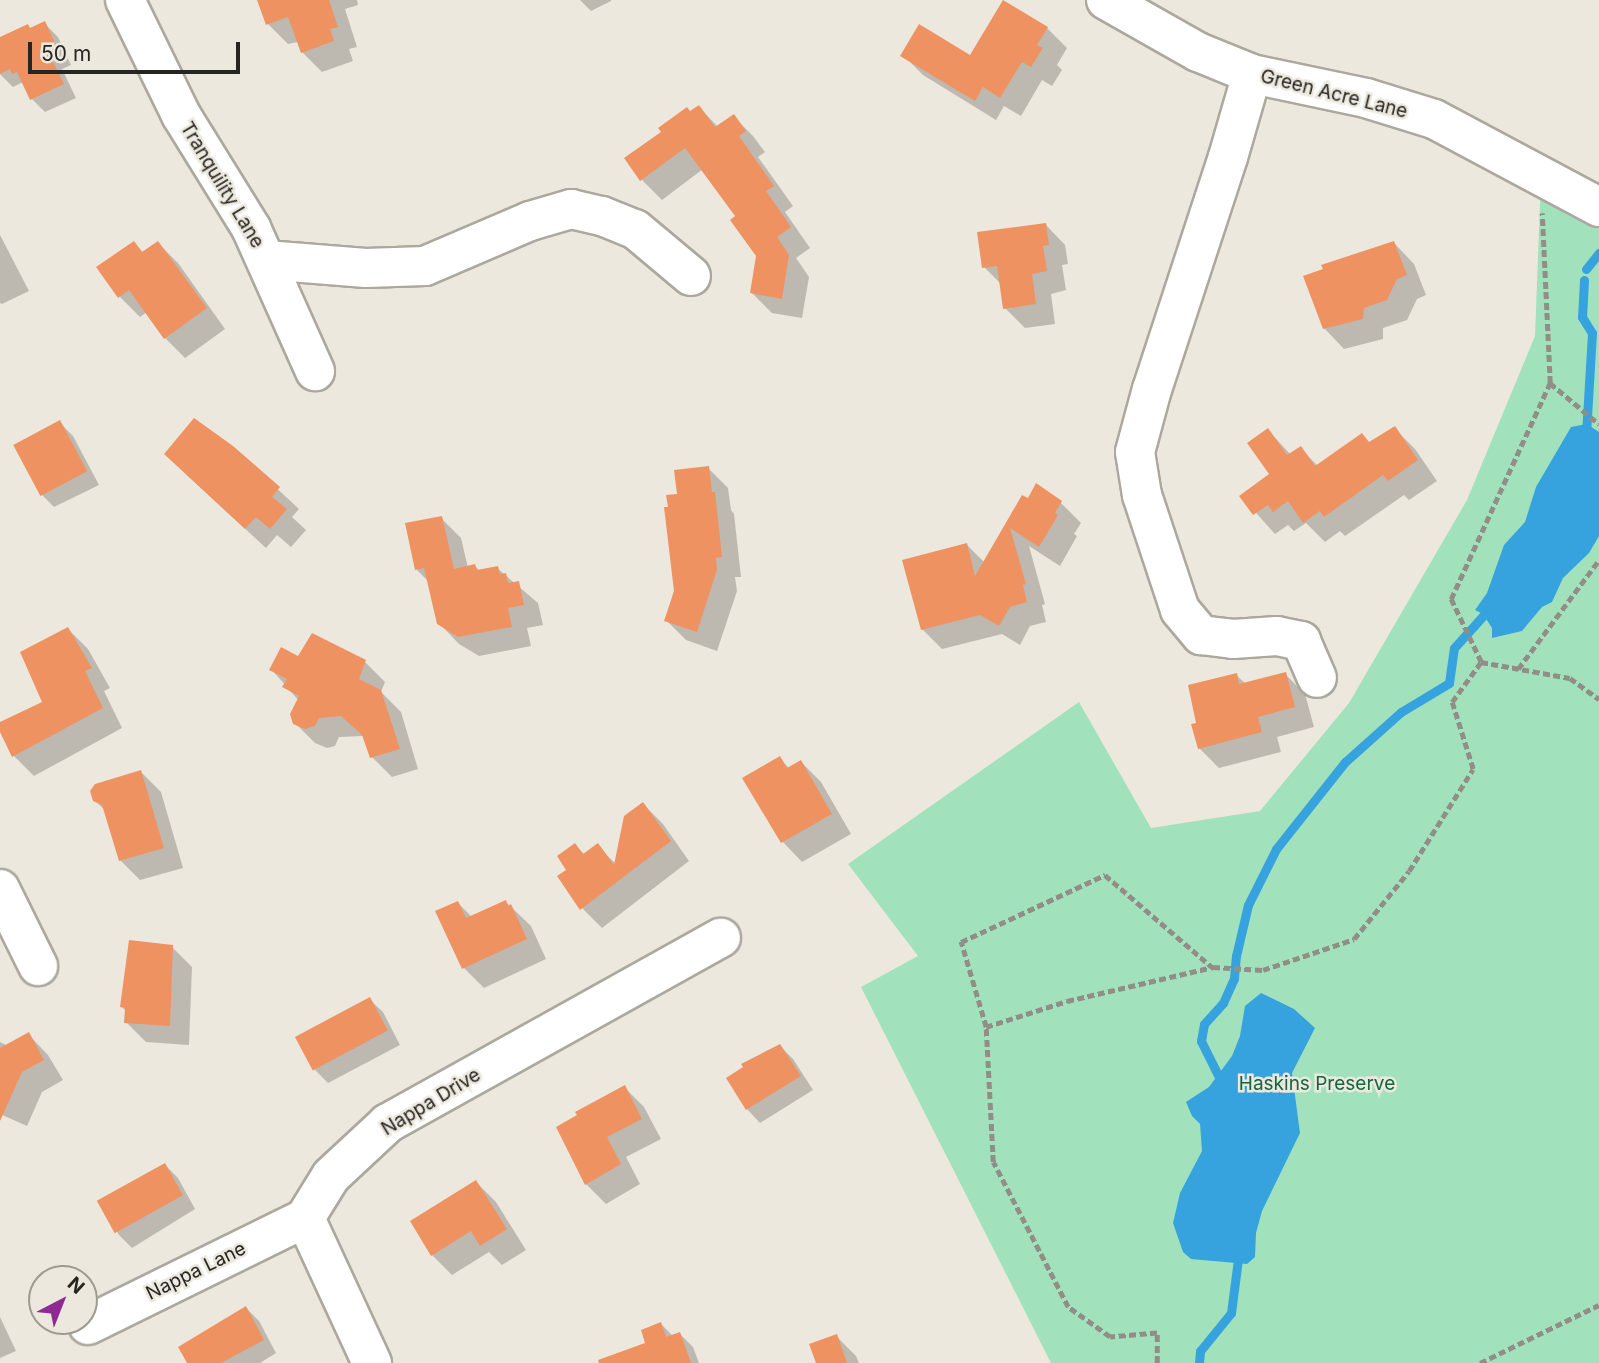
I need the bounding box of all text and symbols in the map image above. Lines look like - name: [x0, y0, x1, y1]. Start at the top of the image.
- scale bar: [32, 28, 243, 72]
- text: 50 m: [41, 41, 91, 66]
- street label: Green Acre Lane: [1258, 65, 1410, 123]
- street label: Tranquility Lane: [175, 118, 269, 252]
- street label: Nappa Drive: [377, 1063, 485, 1141]
- park label: Haskins Preserve: [1239, 1073, 1395, 1095]
- street label: Nappa Lane: [142, 1237, 250, 1305]
- north arrow: [28, 1265, 98, 1335]
- text: N: [63, 1272, 89, 1299]

